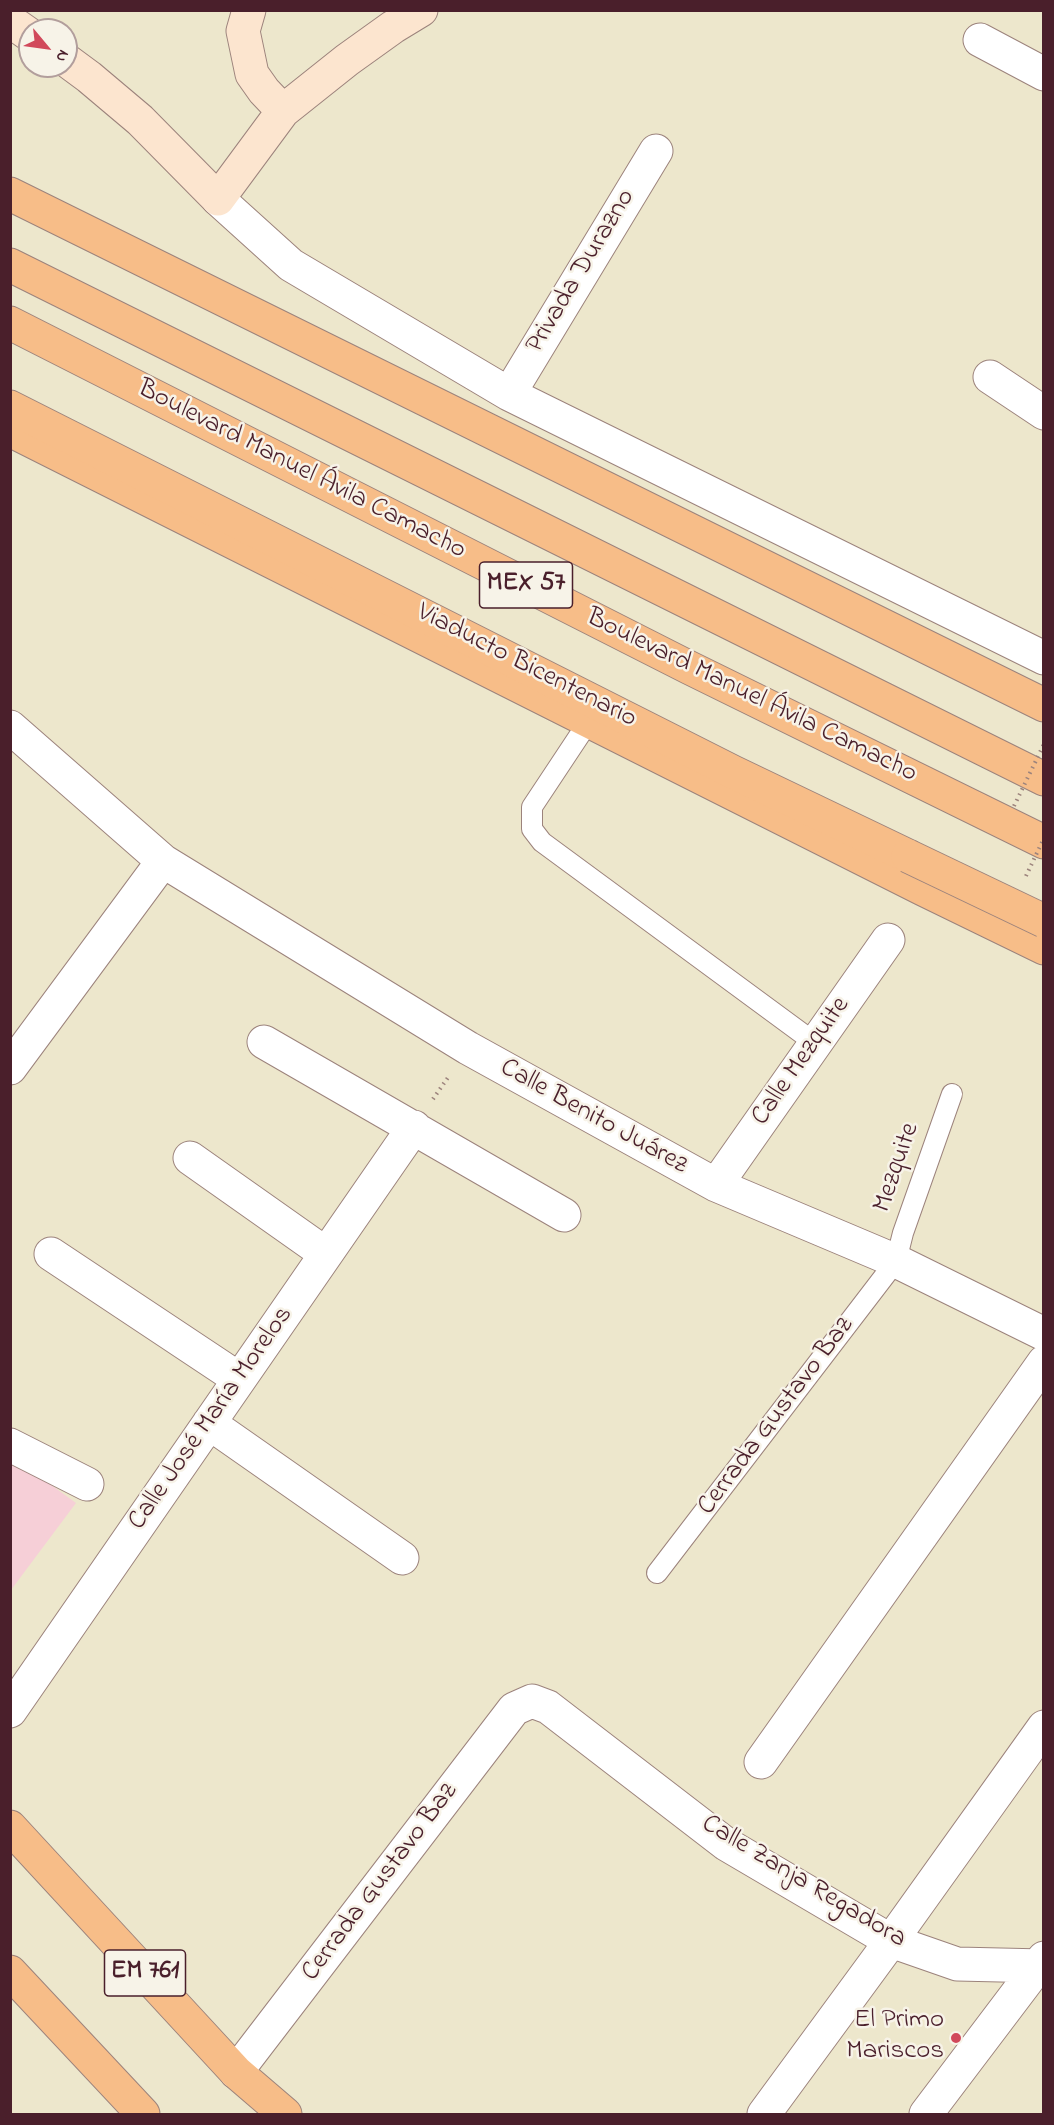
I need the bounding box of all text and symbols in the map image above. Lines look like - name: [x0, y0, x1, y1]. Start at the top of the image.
- north arrow: [18, 18, 78, 78]
- text: N: [49, 45, 75, 66]
- street label: Privada Durazno: [520, 184, 644, 360]
- street label: Boulevard Manuel Ávila Camacho: [131, 374, 471, 568]
- road number: MEX 57: [480, 562, 572, 608]
- street label: Viaducto Bicentenario: [411, 597, 641, 737]
- street label: Boulevard Manuel Ávila Camacho: [580, 603, 922, 791]
- street label: Calle Mezquite: [746, 991, 858, 1133]
- street label: Calle Benito Juárez: [493, 1053, 693, 1183]
- street label: Mezquite: [868, 1119, 928, 1217]
- street label: Calle José María Morelos: [122, 1301, 302, 1537]
- street label: Cerrada Gustavo Baz: [692, 1312, 862, 1522]
- street label: Cerrada Gustavo Baz: [296, 1778, 466, 1988]
- street label: Calle Zanja Regadora: [695, 1809, 911, 1957]
- road number: EM 761: [104, 1950, 186, 1996]
- place label: El Primo Mariscos: [846, 2006, 944, 2069]
- marker: El Primo Mariscos: [949, 2031, 963, 2045]

